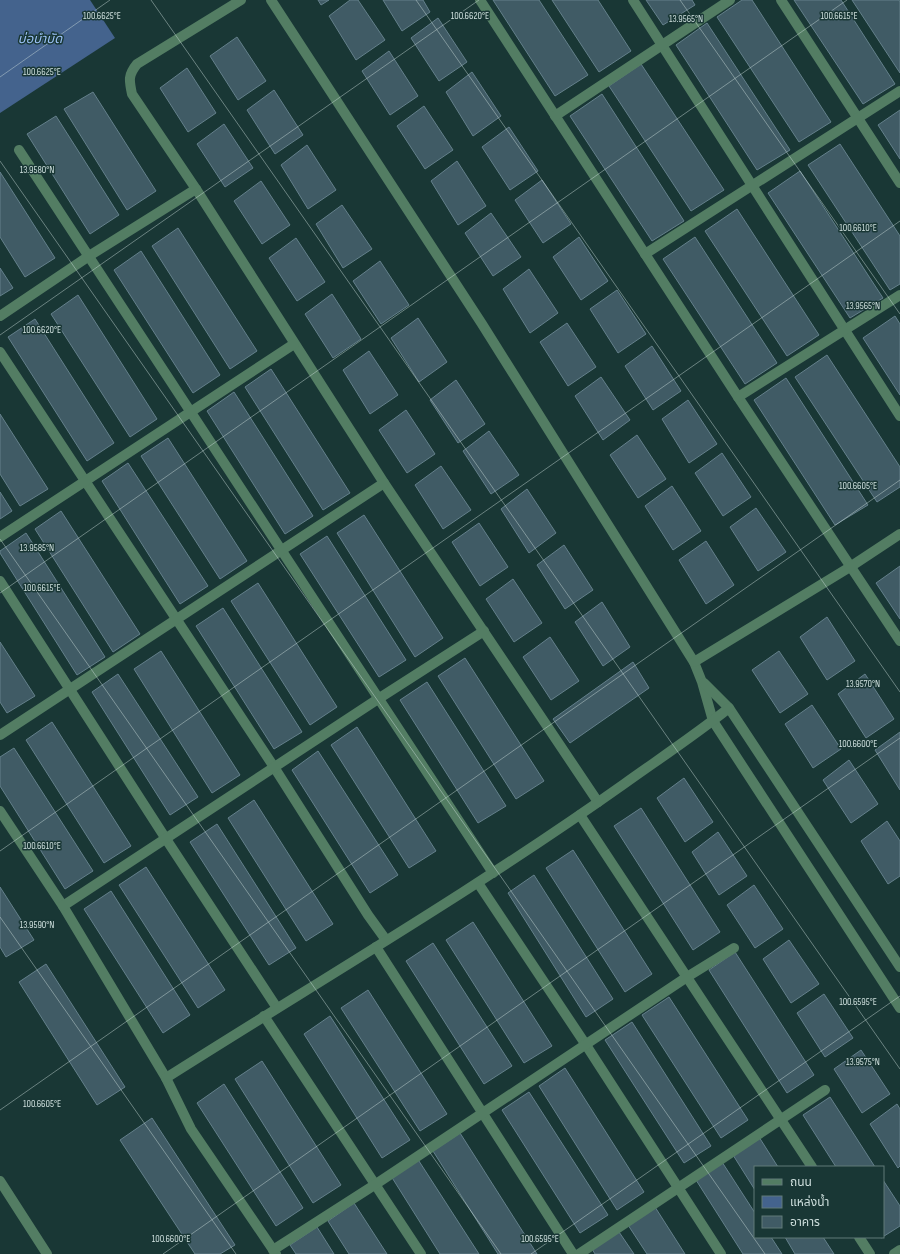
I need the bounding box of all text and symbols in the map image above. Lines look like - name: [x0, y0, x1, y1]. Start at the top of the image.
- text: 100.6625°E: [83, 10, 121, 22]
- text: 100.6620°E: [451, 10, 489, 22]
- text: 100.6615°E: [820, 10, 858, 22]
- text: 13.9565°N: [669, 13, 703, 25]
- water label: บ่อบำบัด: [18, 31, 63, 47]
- text: 100.6625°E: [23, 66, 61, 78]
- text: 13.9580°N: [20, 164, 54, 176]
- text: 100.6610°E: [839, 222, 877, 234]
- text: 13.9565°N: [846, 300, 880, 312]
- text: 100.6620°E: [23, 324, 61, 336]
- text: 100.6605°E: [839, 480, 877, 492]
- text: 13.9585°N: [20, 542, 54, 554]
- text: 100.6615°E: [23, 582, 61, 594]
- text: 13.9570°N: [846, 678, 880, 690]
- text: 100.6600°E: [839, 738, 877, 750]
- text: 100.6610°E: [23, 840, 61, 852]
- text: 13.9590°N: [20, 919, 54, 931]
- text: 100.6595°E: [839, 996, 877, 1008]
- text: 13.9575°N: [846, 1056, 880, 1068]
- text: 100.6605°E: [23, 1098, 61, 1110]
- legend: [754, 1166, 884, 1238]
- text: ถนน: [790, 1175, 812, 1190]
- text: แหล่งน้ำ: [790, 1193, 829, 1210]
- text: อาคาร: [790, 1215, 820, 1230]
- text: 100.6600°E: [152, 1233, 190, 1245]
- text: 100.6595°E: [521, 1233, 559, 1245]

